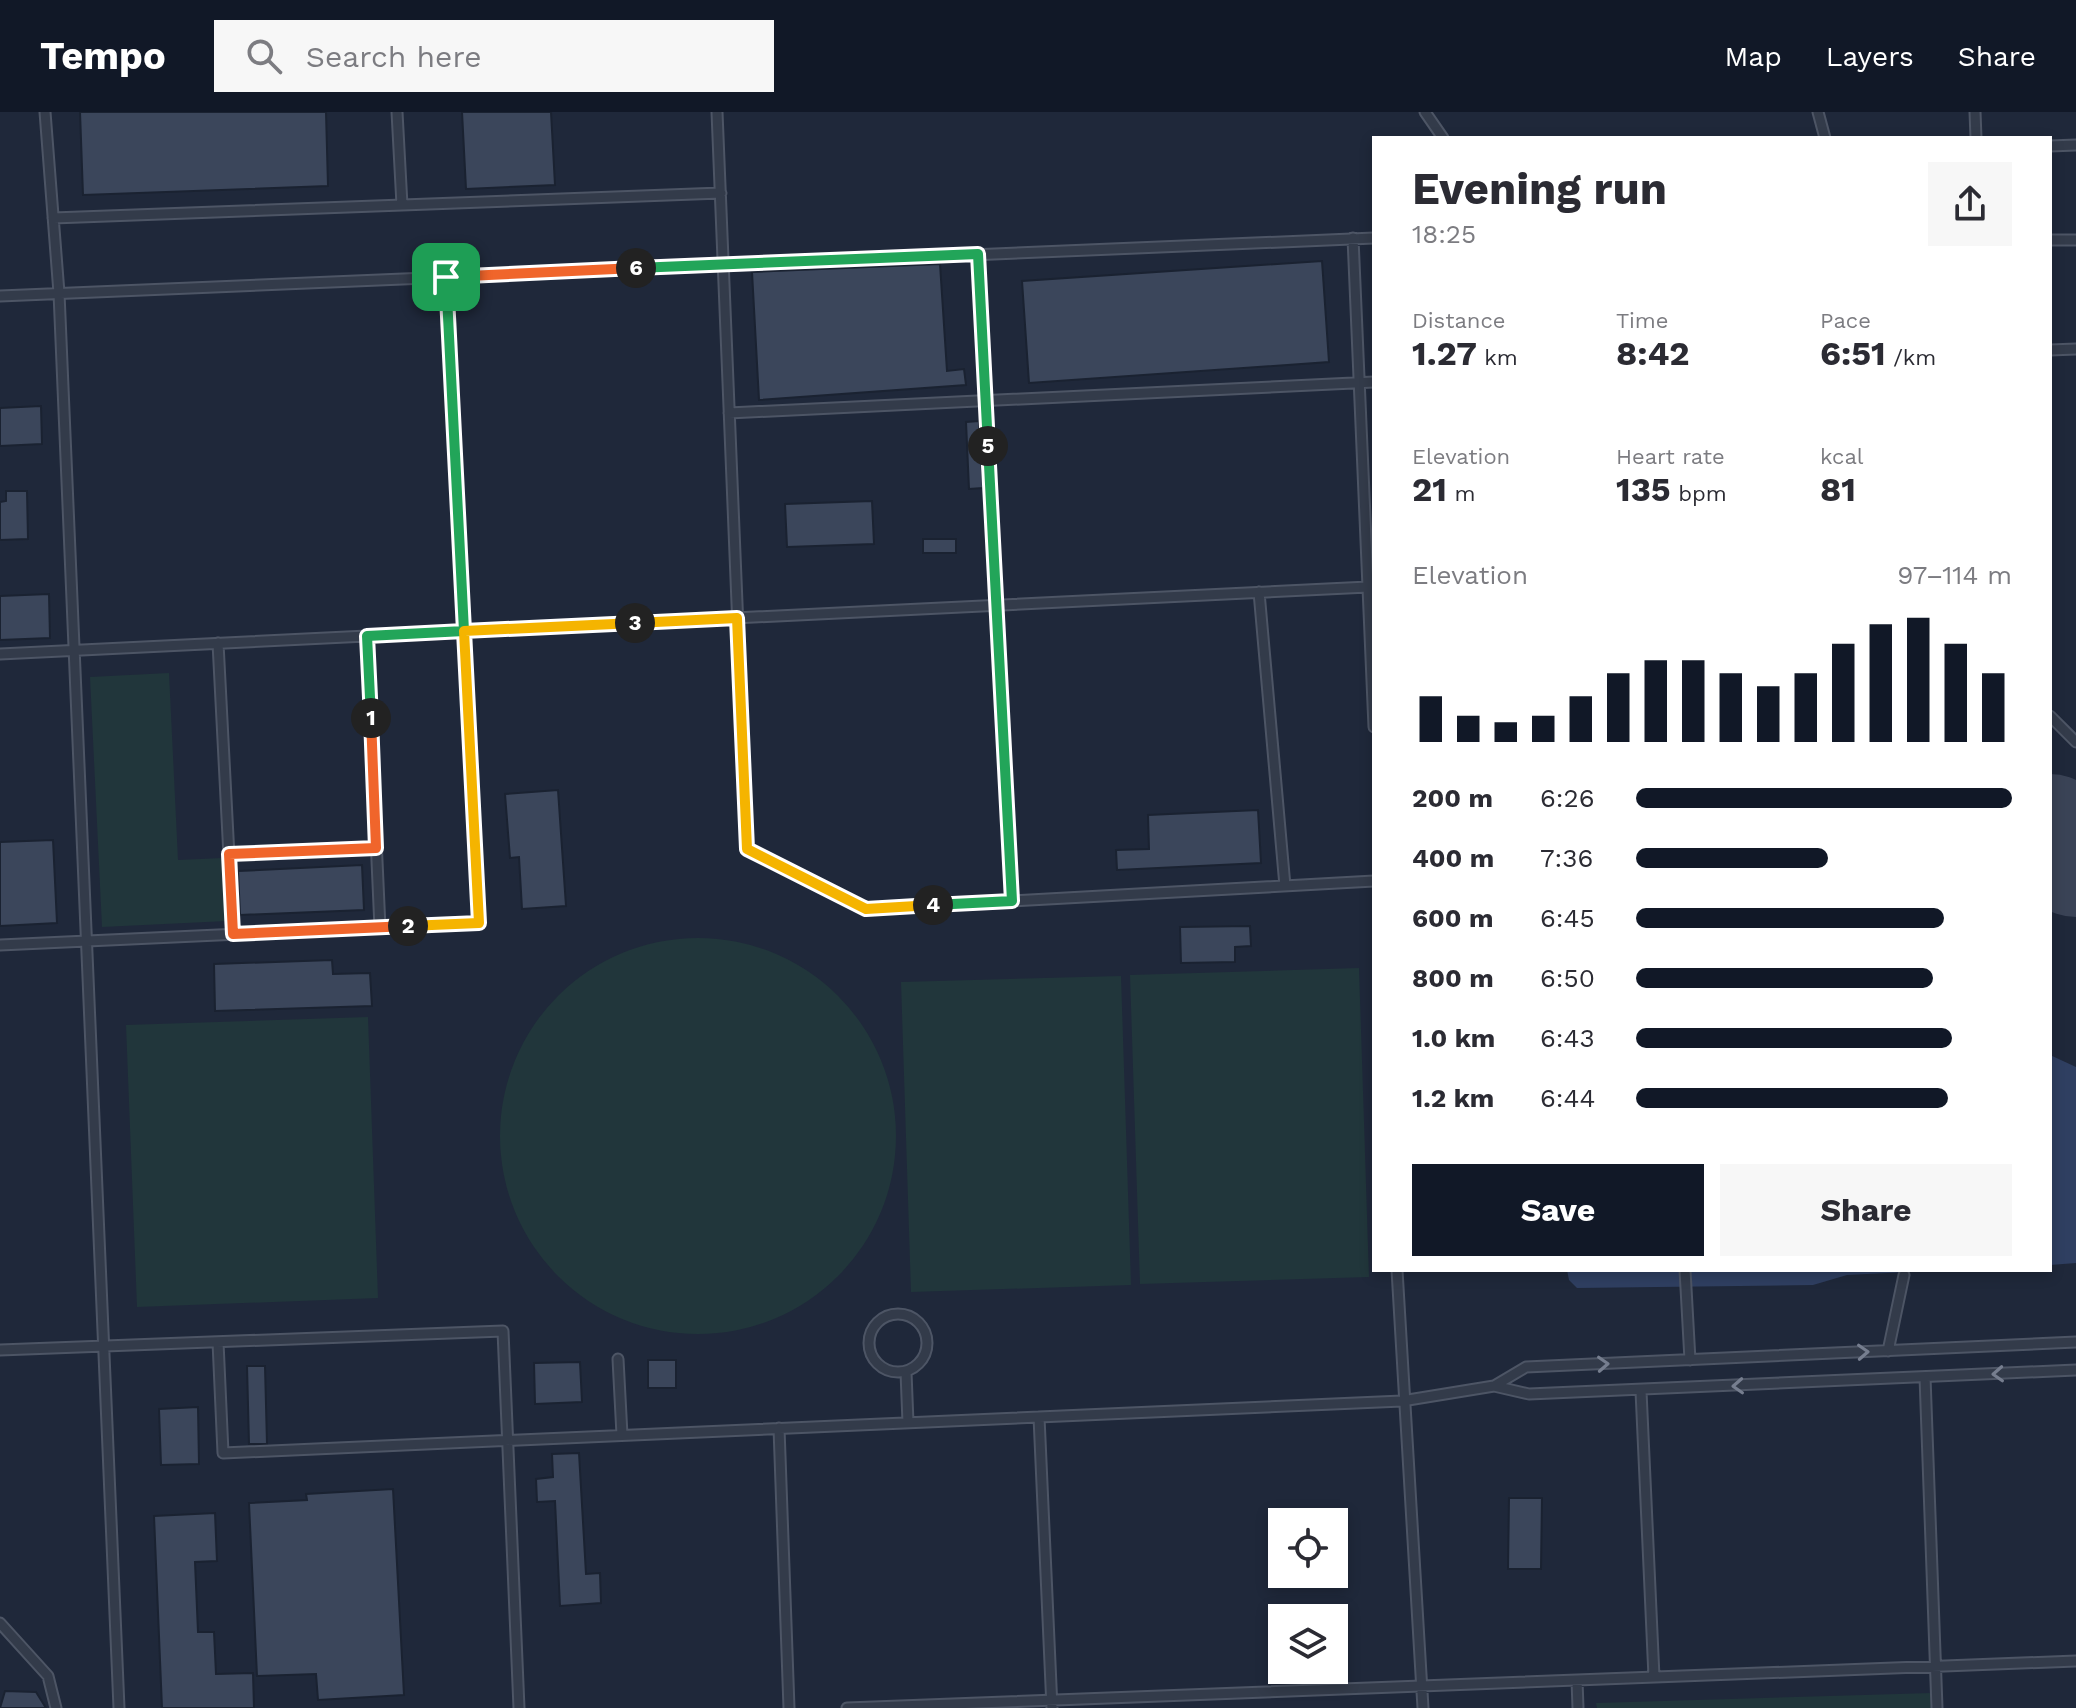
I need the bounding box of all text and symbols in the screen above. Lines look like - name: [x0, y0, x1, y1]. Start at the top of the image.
- search box: [214, 20, 774, 92]
- text: Tempo: [40, 34, 166, 78]
- icon: search: [242, 34, 286, 78]
- text: Search here: [306, 39, 482, 74]
- text: Map: [1725, 40, 1782, 73]
- text: Layers: [1826, 40, 1914, 73]
- text: Share: [1958, 40, 2036, 73]
- button: share: [1928, 162, 2012, 246]
- text: Evening run: [1412, 163, 1667, 215]
- text: 18:25: [1412, 219, 1476, 249]
- pin: [412, 243, 480, 311]
- pin: 6: [616, 248, 656, 288]
- icon: arrive: [424, 255, 468, 299]
- text: 6: [629, 255, 643, 280]
- text: Distance: [1412, 308, 1506, 333]
- text: Time: [1616, 308, 1668, 333]
- text: Pace: [1820, 308, 1871, 333]
- text: 1.27: [1412, 333, 1477, 373]
- text: 8:42: [1616, 333, 1689, 373]
- text: 6:51: [1820, 333, 1886, 373]
- text: km: [1477, 345, 1518, 370]
- text: /km: [1886, 345, 1936, 370]
- pin: 5: [968, 426, 1008, 466]
- text: 5: [982, 433, 994, 458]
- text: Elevation: [1412, 444, 1510, 469]
- text: Heart rate: [1616, 444, 1725, 469]
- text: kcal: [1820, 444, 1864, 469]
- text: 21: [1412, 469, 1447, 509]
- text: 135: [1616, 469, 1671, 509]
- text: 81: [1820, 469, 1856, 509]
- text: m: [1447, 481, 1475, 506]
- text: bpm: [1671, 481, 1727, 506]
- text: Elevation: [1412, 560, 1528, 590]
- text: 97–114 m: [1897, 560, 2012, 590]
- pin: 3: [615, 603, 655, 643]
- text: 3: [628, 610, 642, 635]
- pin: 1: [351, 698, 391, 738]
- text: 1: [366, 705, 376, 730]
- text: 200 m: [1412, 783, 1493, 813]
- text: 6:26: [1540, 783, 1594, 813]
- text: 400 m: [1412, 843, 1494, 873]
- text: 7:36: [1540, 843, 1593, 873]
- pin: 4: [913, 885, 953, 925]
- text: 4: [926, 892, 940, 917]
- text: 600 m: [1412, 903, 1493, 933]
- text: 6:45: [1540, 903, 1595, 933]
- pin: 2: [388, 906, 428, 946]
- text: 2: [401, 913, 415, 938]
- text: 800 m: [1412, 963, 1494, 993]
- text: 6:50: [1540, 963, 1595, 993]
- text: 1.0 km: [1412, 1023, 1495, 1053]
- text: 6:43: [1540, 1023, 1595, 1053]
- text: 1.2 km: [1412, 1083, 1494, 1113]
- text: 6:44: [1540, 1083, 1595, 1113]
- button: Save: [1412, 1164, 1704, 1256]
- button: Share: [1720, 1164, 2012, 1256]
- one-way arrow: [1857, 1343, 1870, 1360]
- one-way arrow: [1597, 1355, 1610, 1372]
- one-way arrow: [1991, 1365, 2004, 1382]
- one-way arrow: [1731, 1378, 1744, 1395]
- map controls: [1268, 1508, 1348, 1684]
- button: locate: [1268, 1508, 1348, 1588]
- button: layers: [1268, 1604, 1348, 1684]

